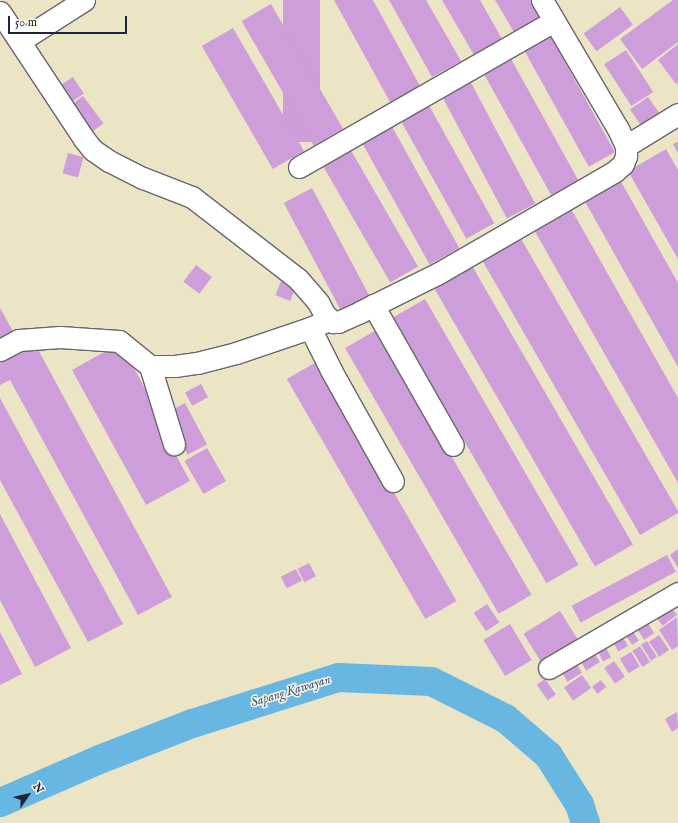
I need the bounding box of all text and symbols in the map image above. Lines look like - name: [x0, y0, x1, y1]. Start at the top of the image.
- scale bar: [10, 8, 129, 34]
- text: 50 m: [15, 15, 37, 30]
- water label: Sapang Kawayan: [249, 672, 333, 712]
- north arrow: [8, 775, 48, 815]
- text: N: [29, 780, 46, 796]

